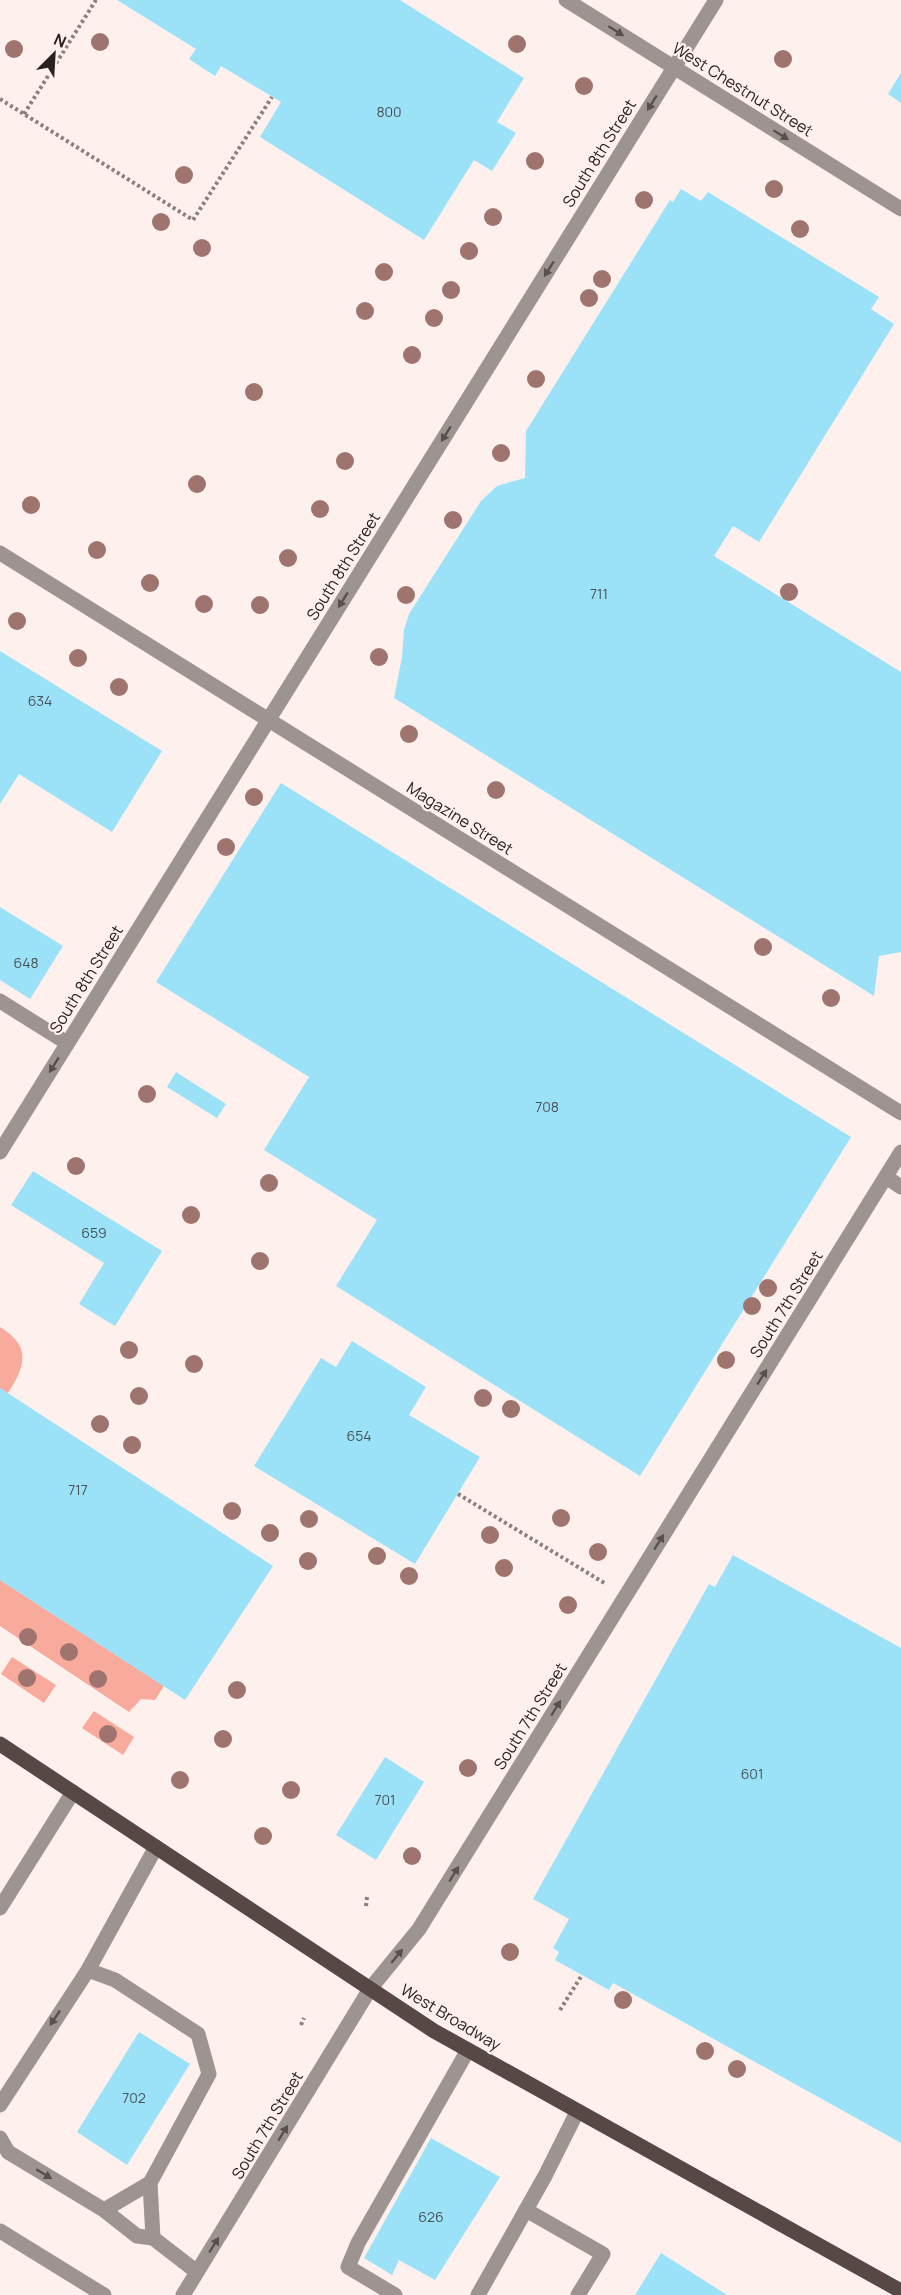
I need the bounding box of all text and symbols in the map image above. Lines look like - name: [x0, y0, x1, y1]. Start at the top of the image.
- north arrow: [24, 24, 84, 84]
- one-way arrow: [608, 26, 624, 37]
- text: N: [50, 28, 70, 53]
- street label: West Chestnut Street: [668, 37, 818, 141]
- street label: South 8th Street: [557, 95, 641, 211]
- one-way arrow: [646, 95, 657, 111]
- house number: 800: [376, 102, 402, 121]
- one-way arrow: [773, 129, 789, 140]
- one-way arrow: [543, 260, 554, 277]
- one-way arrow: [440, 426, 451, 442]
- street label: South 8th Street: [301, 508, 385, 624]
- house number: 711: [590, 584, 608, 603]
- one-way arrow: [338, 592, 349, 608]
- house number: 634: [28, 691, 52, 710]
- street label: Magazine Street: [402, 776, 518, 860]
- street label: South 8th Street: [44, 921, 128, 1037]
- house number: 648: [13, 953, 39, 972]
- one-way arrow: [48, 1057, 59, 1073]
- house number: 708: [535, 1097, 559, 1116]
- house number: 659: [81, 1223, 107, 1242]
- street label: South 7th Street: [744, 1246, 828, 1362]
- one-way arrow: [757, 1369, 768, 1385]
- house number: 654: [346, 1426, 372, 1445]
- house number: 717: [68, 1480, 88, 1499]
- one-way arrow: [654, 1534, 665, 1550]
- street label: South 7th Street: [488, 1658, 572, 1774]
- one-way arrow: [551, 1700, 562, 1716]
- house number: 601: [741, 1764, 763, 1783]
- house number: 701: [374, 1790, 396, 1809]
- one-way arrow: [448, 1866, 459, 1882]
- one-way arrow: [390, 1949, 403, 1964]
- street label: West Broadway: [397, 1978, 506, 2056]
- one-way arrow: [50, 2010, 61, 2026]
- street label: South 7th Street: [226, 2067, 308, 2183]
- house number: 702: [122, 2088, 146, 2107]
- one-way arrow: [278, 2125, 289, 2141]
- one-way arrow: [36, 2169, 52, 2180]
- house number: 626: [418, 2207, 444, 2226]
- one-way arrow: [209, 2237, 220, 2253]

